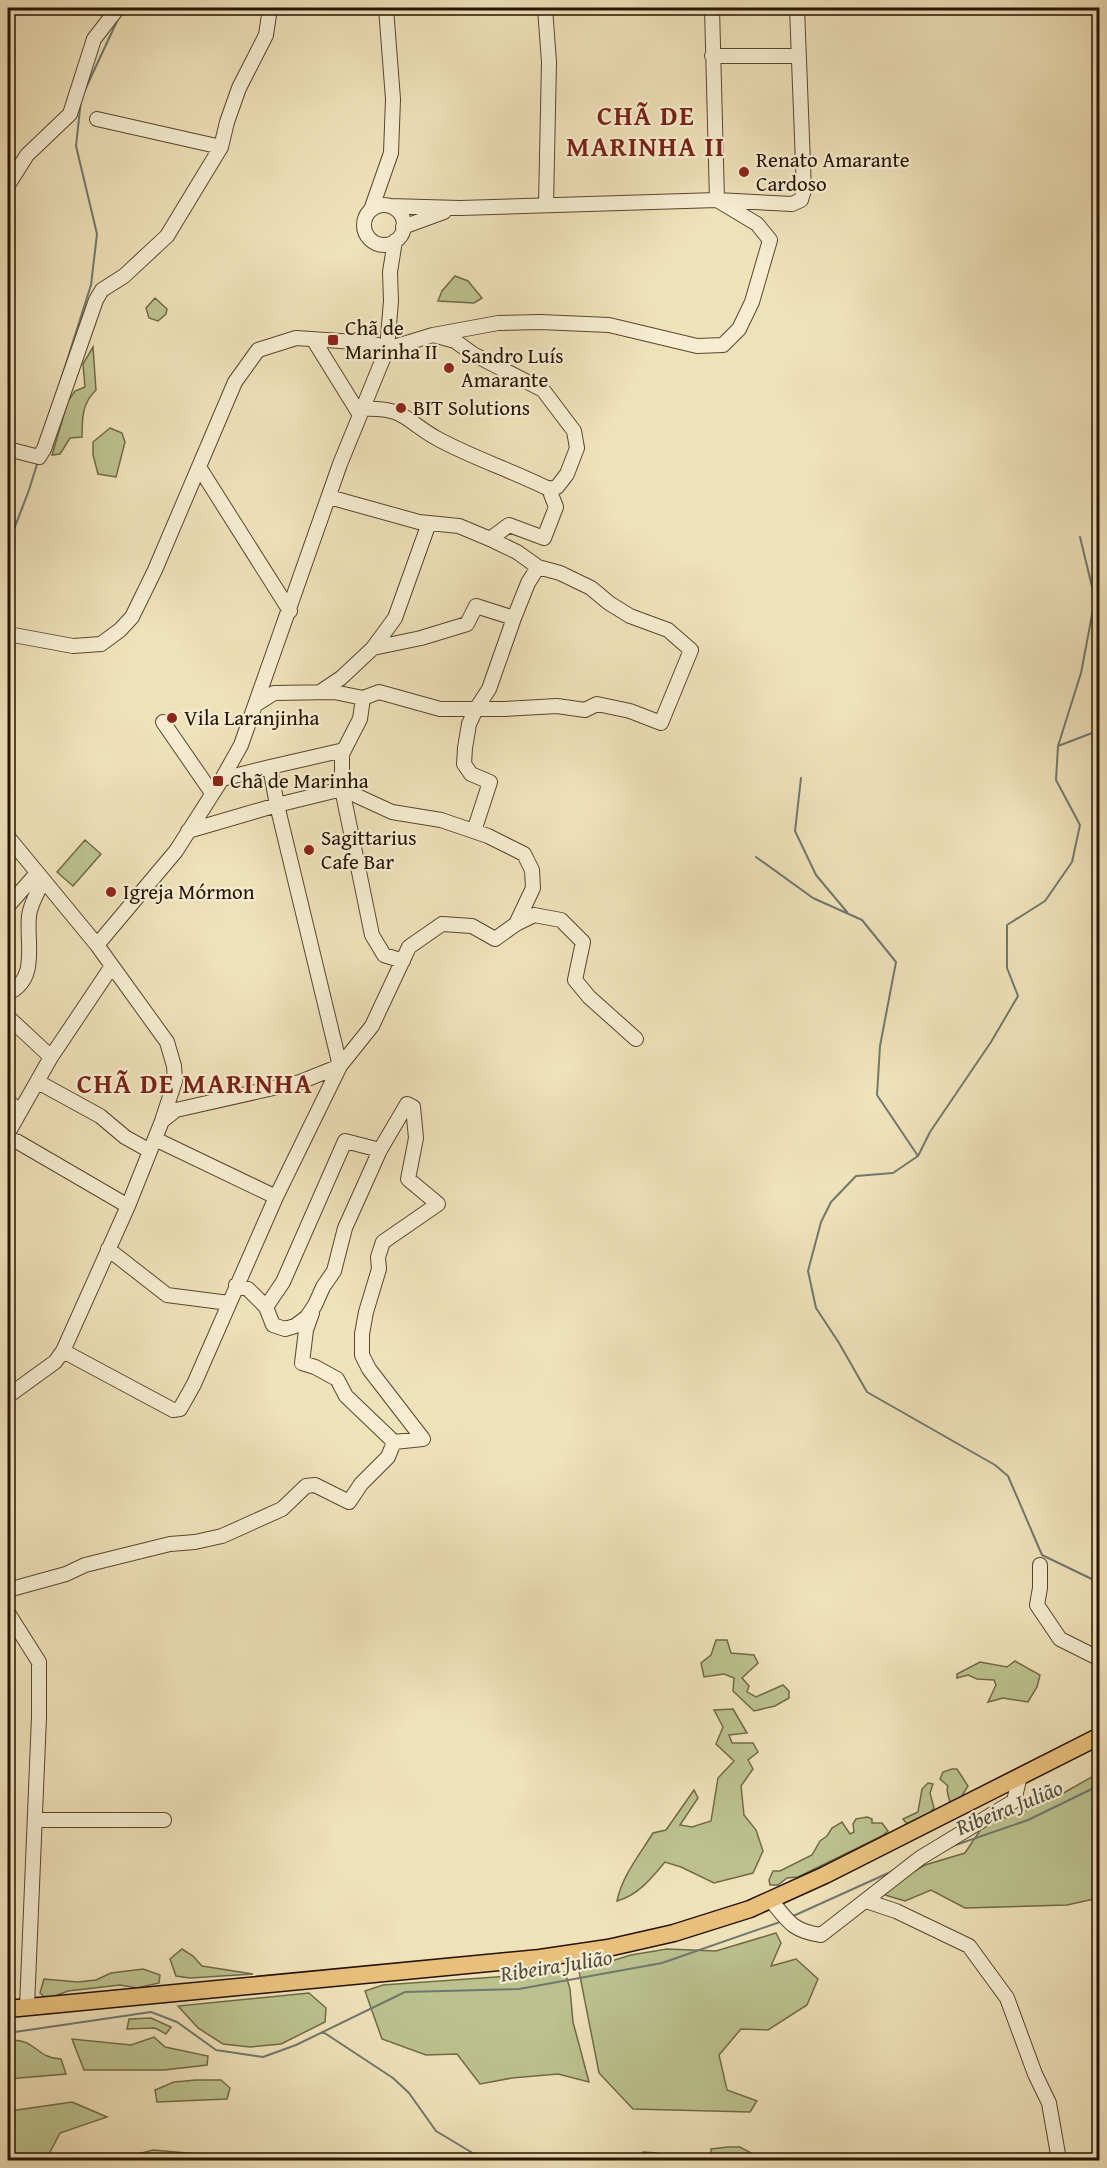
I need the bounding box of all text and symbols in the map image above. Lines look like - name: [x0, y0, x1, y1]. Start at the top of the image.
- district label: CHÃ DE MARINHA II: [566, 95, 726, 166]
- place label: Renato Amarante Cardoso: [756, 144, 910, 199]
- marker: Renato Amarante Cardoso: [737, 165, 751, 179]
- place label: Chã de Marinha II: [345, 312, 438, 367]
- marker: Chã de Marinha II: [326, 333, 340, 347]
- place label: Sandro Luís Amarante: [461, 340, 564, 395]
- marker: Sandro Luís Amarante: [442, 361, 456, 375]
- place label: BIT Solutions: [413, 392, 530, 423]
- marker: BIT Solutions: [394, 401, 408, 415]
- place label: Vila Laranjinha: [184, 702, 320, 733]
- marker: Vila Laranjinha: [165, 711, 179, 725]
- place label: Chã de Marinha: [230, 765, 369, 796]
- marker: Chã de Marinha: [211, 774, 225, 788]
- place label: Sagittarius Cafe Bar: [321, 822, 417, 877]
- marker: Sagittarius Cafe Bar: [302, 843, 316, 857]
- place label: Igreja Mórmon: [123, 876, 255, 907]
- marker: Igreja Mórmon: [104, 885, 118, 899]
- district label: CHÃ DE MARINHA: [77, 1063, 313, 1103]
- water label: Ribeira Julião: [950, 1771, 1067, 1843]
- water label: Ribeira Julião: [497, 1940, 614, 1990]

